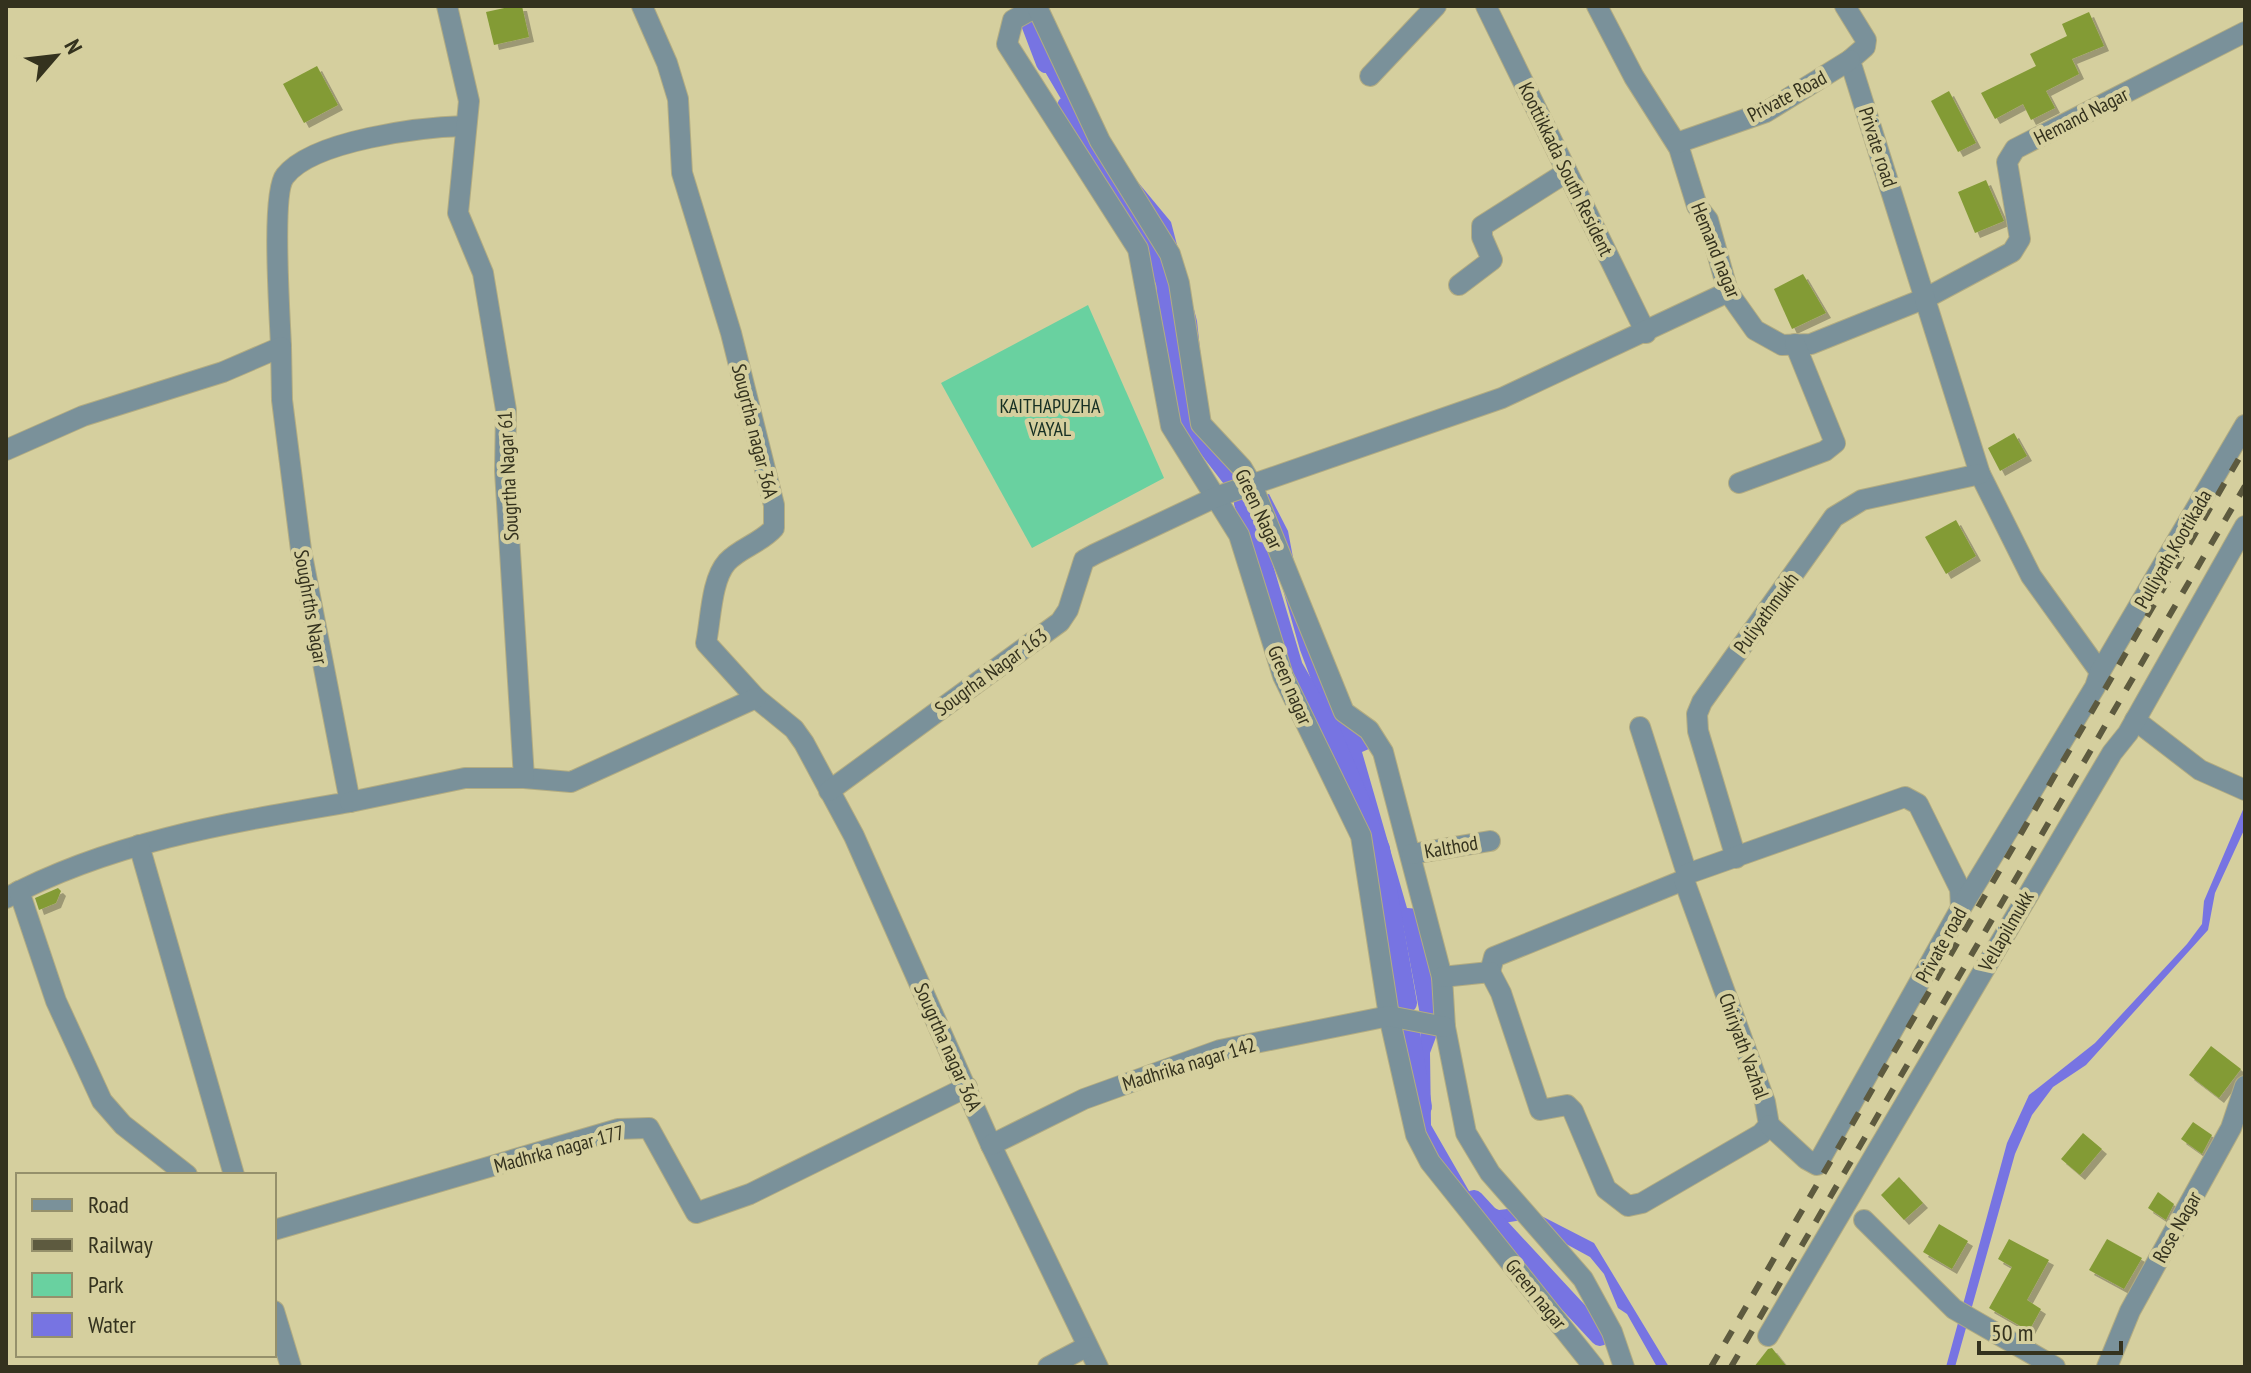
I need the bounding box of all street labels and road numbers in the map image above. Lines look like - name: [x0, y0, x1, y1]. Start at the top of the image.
- street label: Private Road: [1743, 64, 1831, 128]
- street label: Koottikkada South Resident: [1513, 78, 1620, 260]
- street label: Hemand Nagar: [2029, 81, 2133, 151]
- street label: Private road: [1853, 104, 1903, 190]
- street label: Hemand nagar: [1685, 198, 1747, 302]
- street label: Sougrtha nagar 36A: [726, 361, 784, 501]
- street label: Sougrtha Nagar 61: [492, 410, 524, 542]
- street label: Green Nagar: [1229, 465, 1289, 554]
- street label: Pulliyath,Kootikada: [2128, 485, 2218, 613]
- street label: Soughrths Nagar: [288, 548, 334, 667]
- street label: Puliyathmukh: [1728, 567, 1804, 659]
- street label: Sougrha Nagar 163: [929, 622, 1053, 722]
- street label: Green nagar: [1262, 641, 1319, 729]
- street label: Kalthod: [1422, 830, 1480, 864]
- street label: Vellapilmukk: [1972, 886, 2040, 977]
- street label: Private road: [1910, 903, 1972, 987]
- street label: Sougrtha nagar 36A: [908, 979, 988, 1116]
- street label: Chiriyath Vazhal: [1713, 989, 1775, 1103]
- street label: Madhrika nagar 142: [1119, 1031, 1259, 1097]
- street label: Madhrka nagar 177: [491, 1119, 627, 1179]
- street label: Rose Nagar: [2147, 1186, 2207, 1267]
- street label: Green nagar: [1500, 1253, 1573, 1335]

